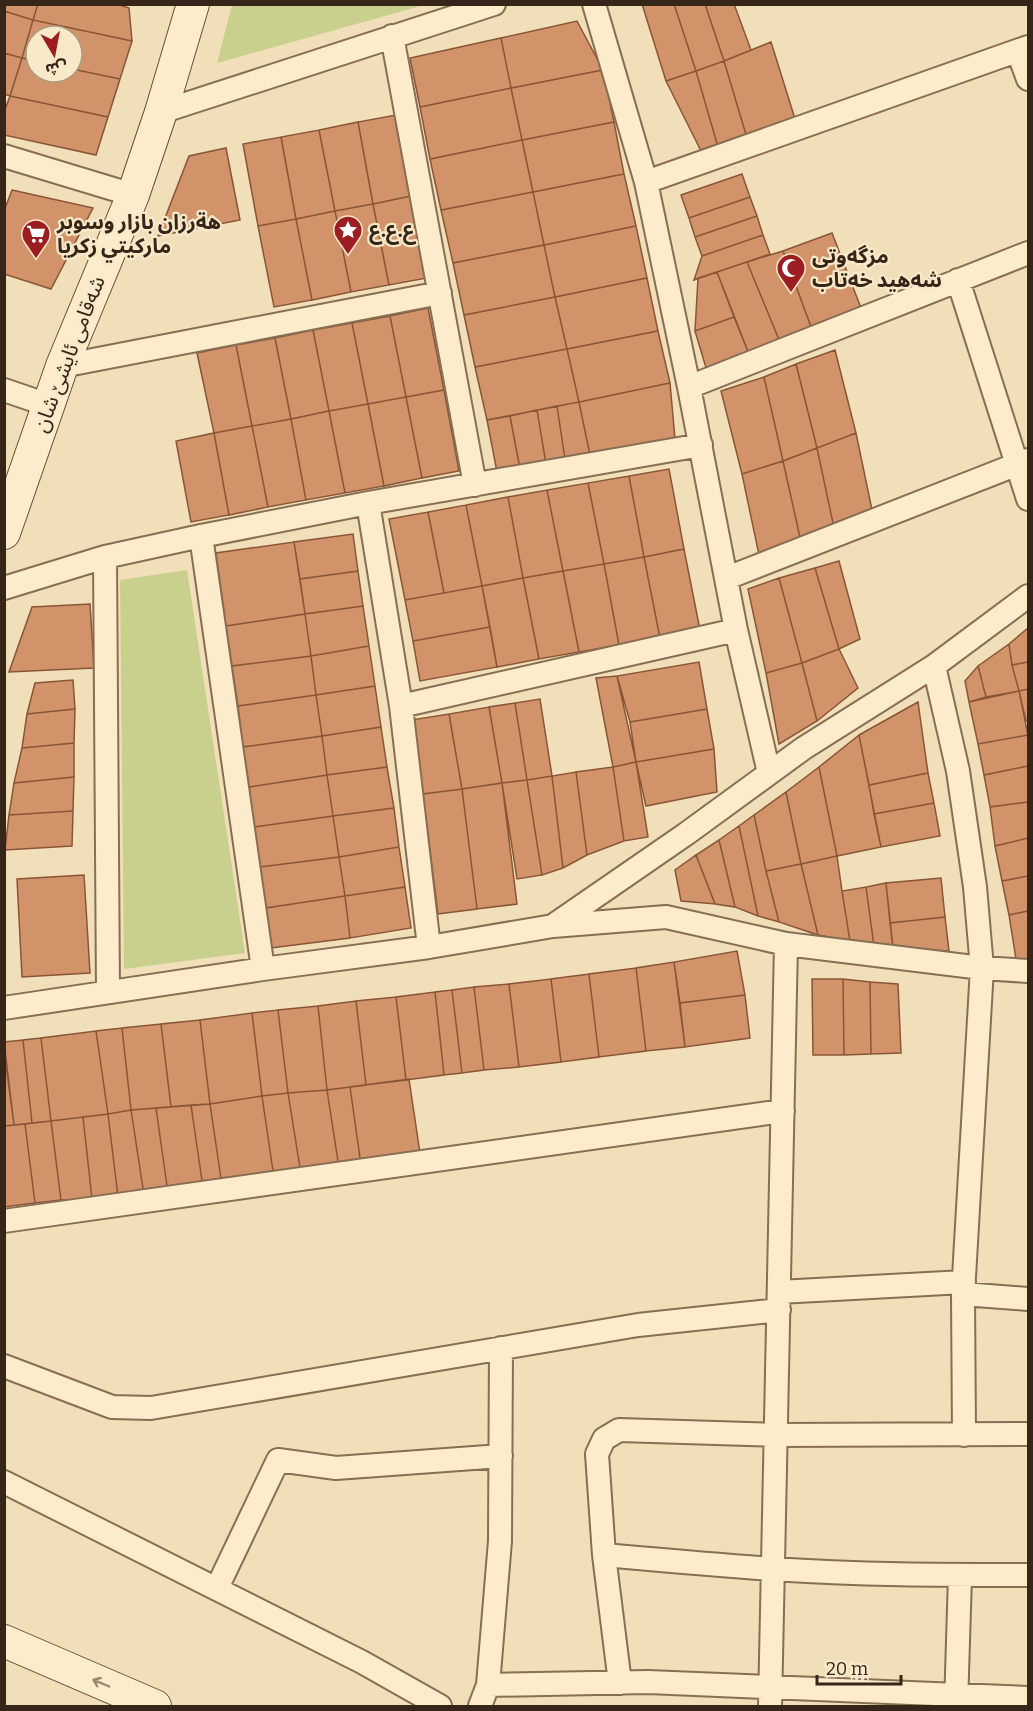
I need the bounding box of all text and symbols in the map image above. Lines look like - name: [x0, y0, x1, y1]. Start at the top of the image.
- north arrow: [24, 24, 84, 84]
- text: ش: [44, 57, 69, 80]
- place label: هةرزان بازار وسوبر ماركيتي زكريا: [56, 209, 221, 263]
- place icon: ع.ع.ع: [332, 214, 364, 256]
- place label: ع.ع.ع: [369, 217, 417, 245]
- supermarket icon: هةرزان بازار وسوبر ماركيتي زكريا: [20, 218, 52, 260]
- place label: مزگەوتی شەهید خەتاب: [812, 243, 942, 293]
- mosque icon: مزگەوتی شەهید خەتاب: [775, 252, 807, 294]
- street label: شەقامی ئایشێ شان: [27, 272, 111, 436]
- scale bar: [817, 1648, 901, 1686]
- text: 20 m: [826, 1658, 868, 1680]
- one-way arrow: [92, 1677, 110, 1688]

